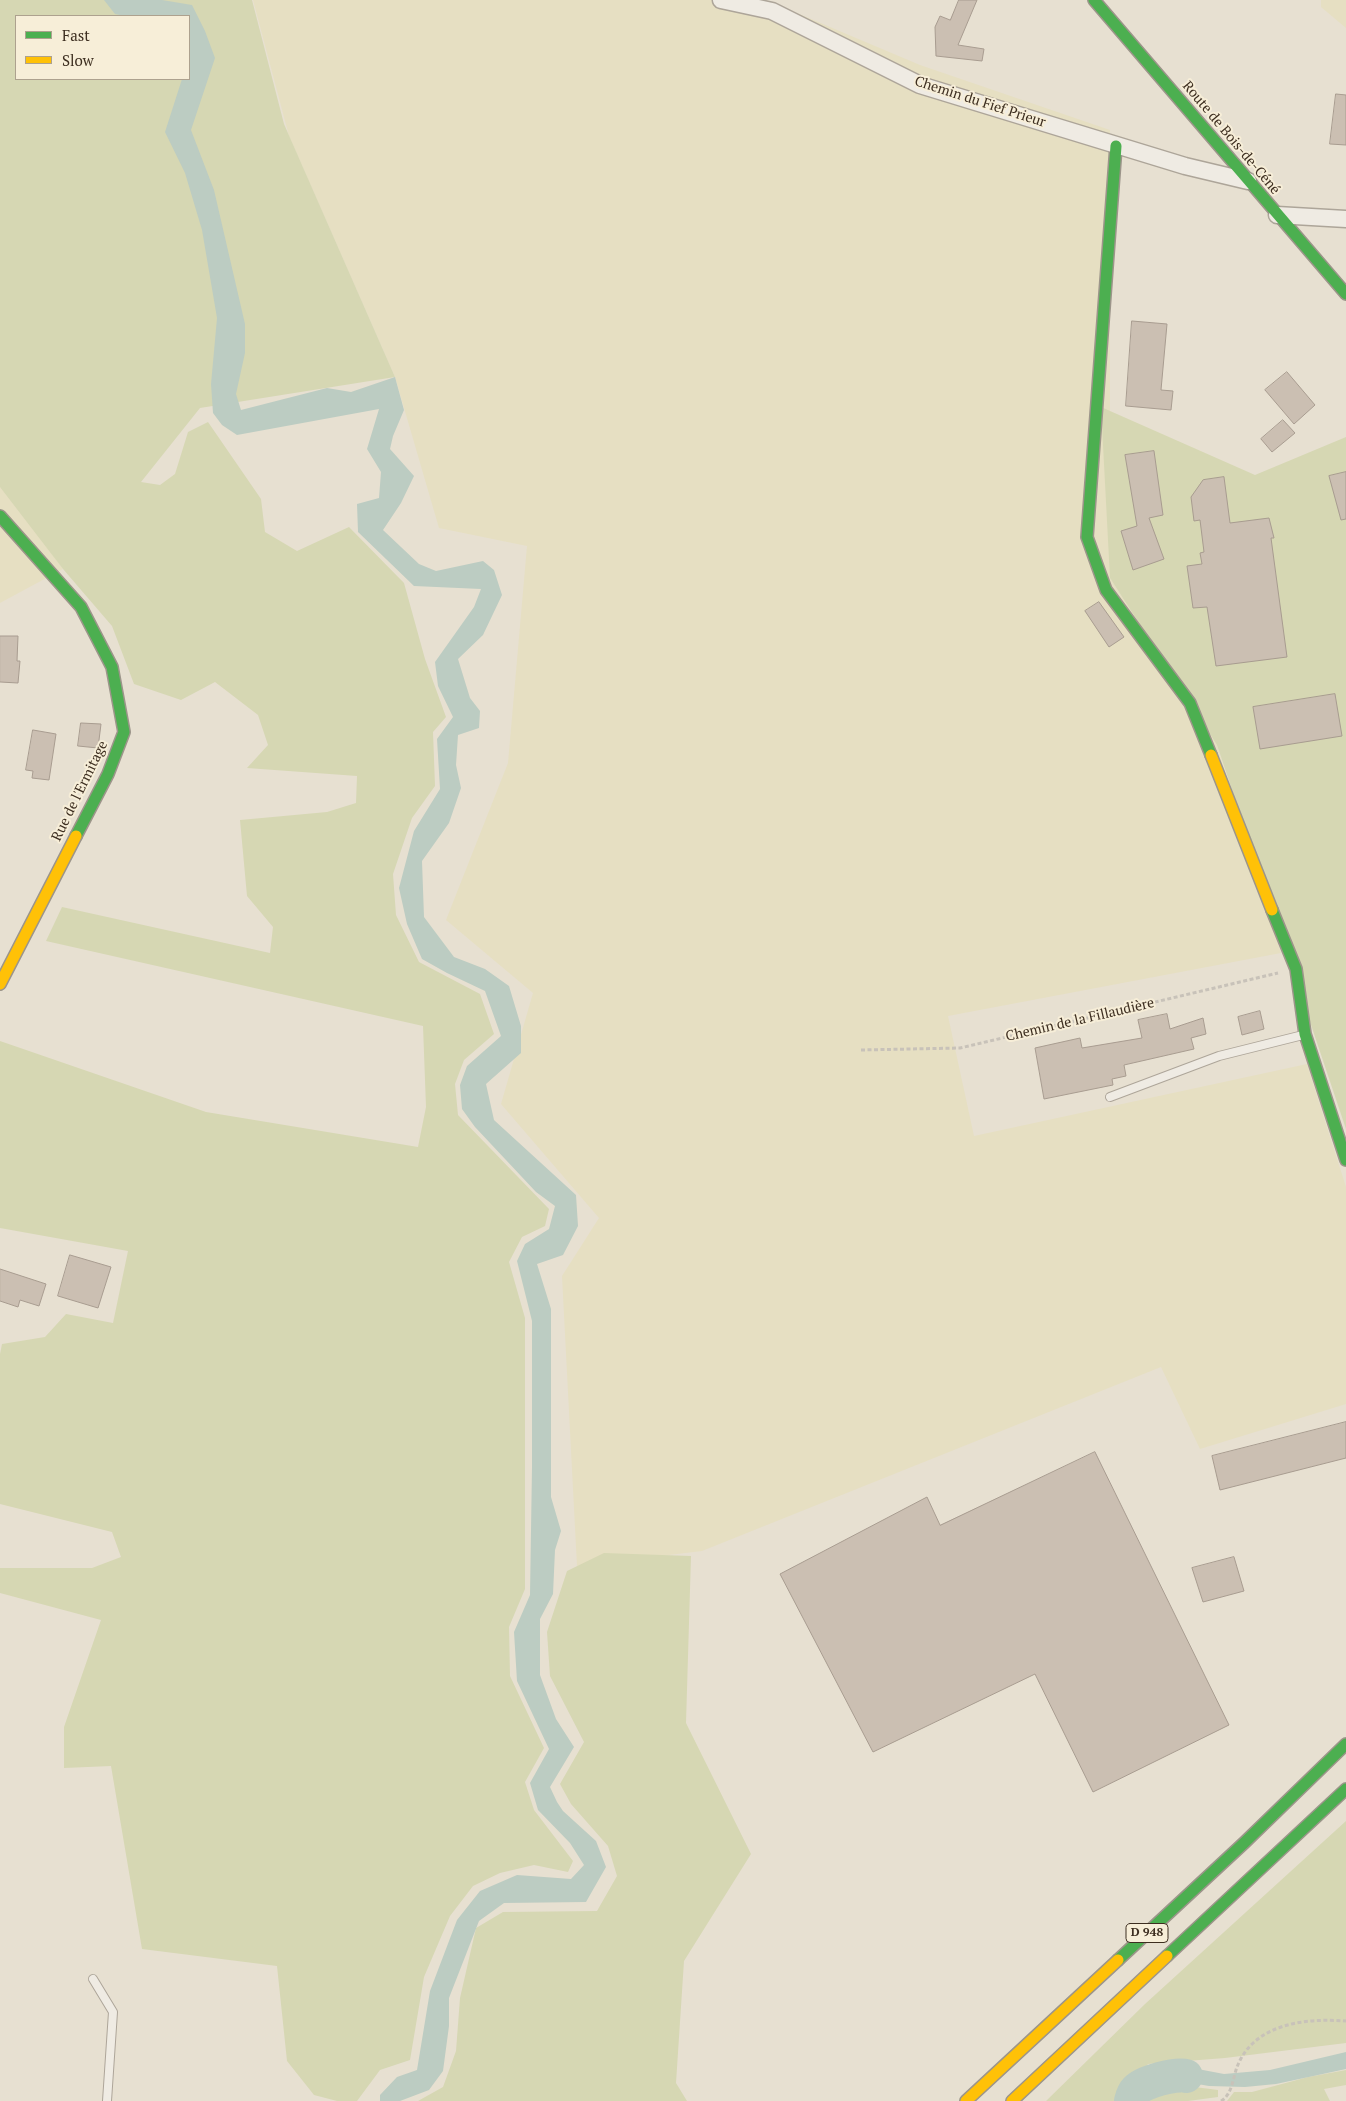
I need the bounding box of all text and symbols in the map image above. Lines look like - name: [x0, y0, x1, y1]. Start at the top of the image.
- legend: [15, 15, 190, 80]
- text: Fast: [62, 25, 90, 45]
- text: Slow: [62, 50, 94, 70]
- street label: Chemin du Fief Prieur: [912, 73, 1048, 131]
- street label: Route de Bois-de-Céné: [1179, 78, 1283, 198]
- street label: Rue de l'Ermitage: [48, 738, 112, 844]
- street label: Chemin de la Fillaudière: [1004, 995, 1156, 1045]
- road number: D 948: [1126, 1924, 1168, 1942]

